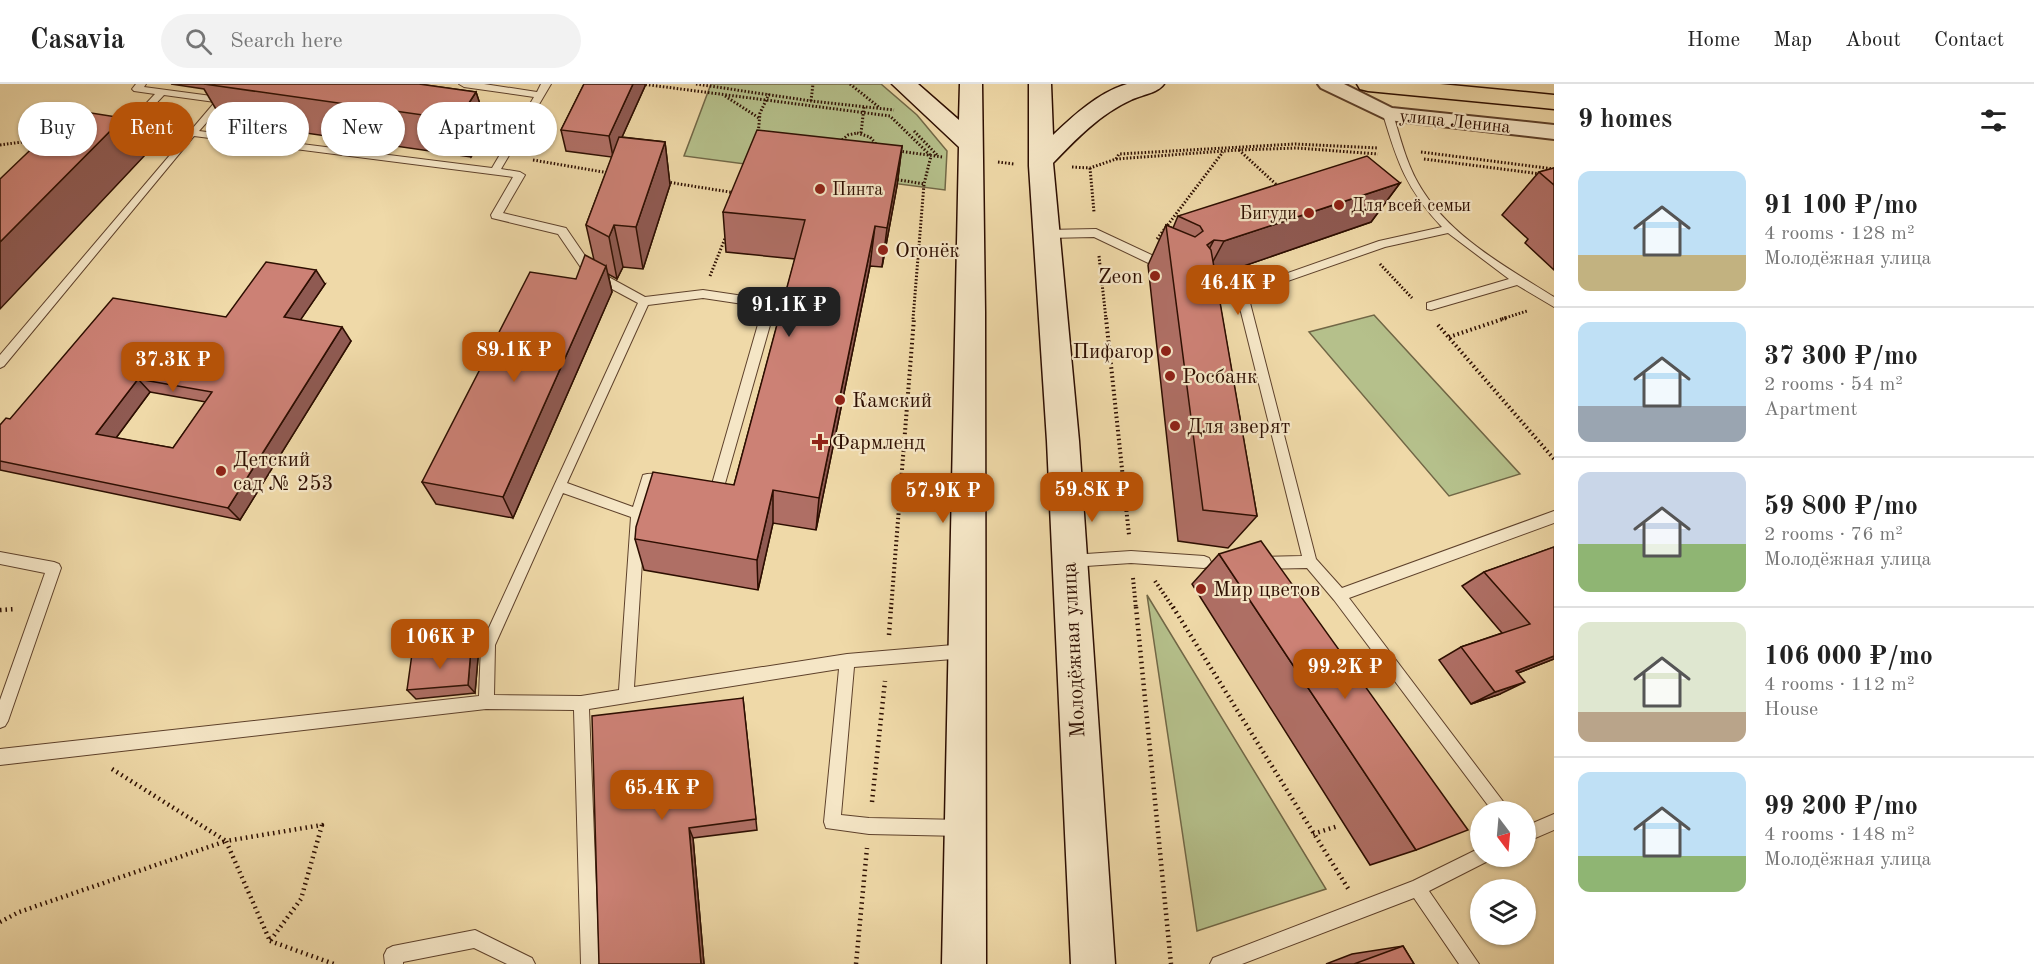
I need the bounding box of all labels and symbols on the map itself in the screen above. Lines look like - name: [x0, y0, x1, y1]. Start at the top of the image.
- street label: улица Ленина: [1398, 107, 1511, 137]
- place label: Пинта: [832, 181, 883, 199]
- marker: Пинта: [813, 182, 827, 196]
- place label: Для всей семьи: [1351, 197, 1471, 215]
- marker: Для всей семьи: [1332, 198, 1346, 212]
- place label: Бигуди: [1239, 205, 1297, 223]
- marker: Бигуди: [1302, 206, 1316, 220]
- place label: Огонёк: [895, 241, 960, 262]
- marker: Огонёк: [876, 243, 890, 257]
- pin: 46.4K ₽: [1183, 265, 1293, 316]
- place label: Zeon: [1098, 267, 1143, 288]
- marker: Zeon: [1148, 269, 1162, 283]
- pin: 91.1K ₽: [734, 287, 844, 338]
- pin: 89.1K ₽: [459, 332, 569, 383]
- pin: 37.3K ₽: [118, 342, 228, 393]
- place label: Пифагор: [1072, 342, 1154, 363]
- marker: Пифагор: [1159, 344, 1173, 358]
- place label: Росбанк: [1182, 367, 1258, 388]
- marker: Росбанк: [1163, 369, 1177, 383]
- place label: Камский: [852, 391, 932, 412]
- marker: Камский: [833, 393, 847, 407]
- place label: Для зверят: [1187, 417, 1291, 438]
- marker: Для зверят: [1168, 419, 1182, 433]
- place label: Фармленд: [832, 433, 926, 454]
- marker: Фармленд: [813, 435, 827, 449]
- place label: Детский сад № 253: [233, 450, 334, 495]
- marker: Детский сад № 253: [214, 464, 228, 478]
- pin: 59.8K ₽: [1037, 472, 1147, 523]
- pin: 57.9K ₽: [888, 473, 998, 524]
- street label: Молодёжная улица: [1059, 562, 1090, 738]
- place label: Мир цветов: [1213, 580, 1320, 601]
- marker: Мир цветов: [1194, 582, 1208, 596]
- pin: 106K ₽: [391, 619, 489, 670]
- pin: 99.2K ₽: [1290, 649, 1400, 700]
- pin: 65.4K ₽: [607, 770, 717, 821]
- north arrow: [1470, 801, 1536, 867]

